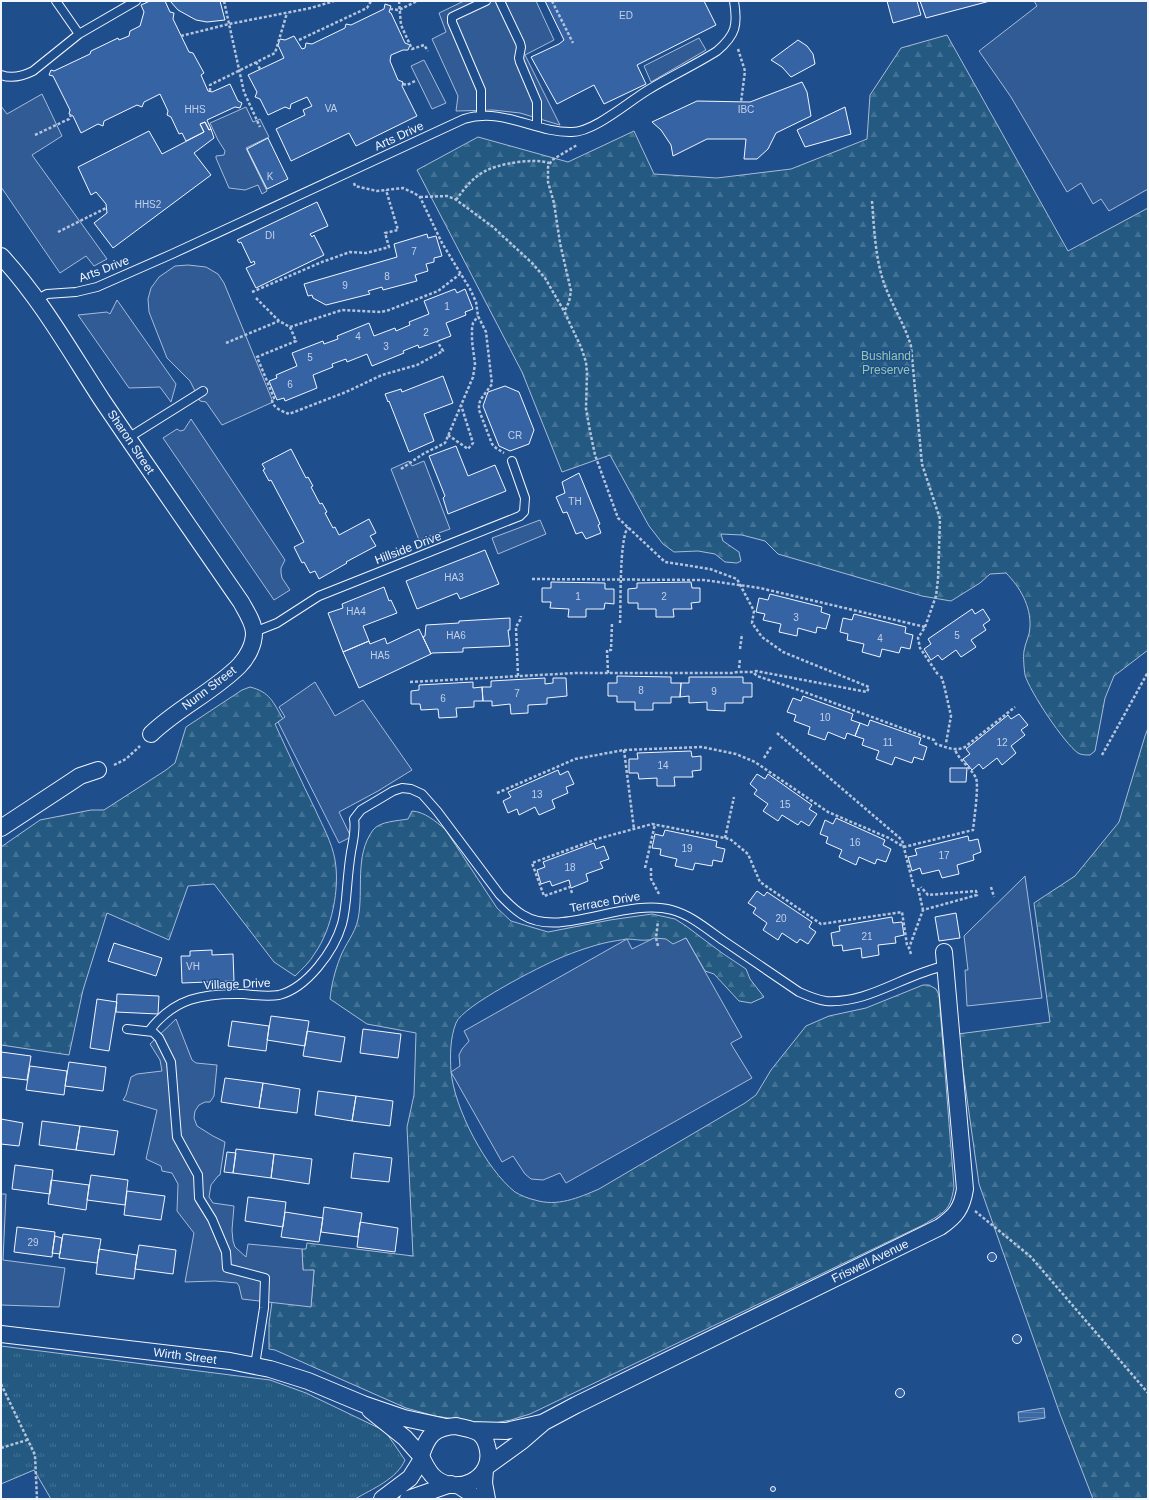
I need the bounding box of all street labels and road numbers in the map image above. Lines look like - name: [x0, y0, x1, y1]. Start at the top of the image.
- street label: Arts Drive: [372, 118, 426, 153]
- street label: Arts Drive: [77, 253, 131, 285]
- street label: Sharon Street: [104, 407, 158, 477]
- street label: Hillside Drive: [373, 529, 443, 567]
- street label: Nunn Street: [179, 663, 239, 713]
- street label: Terrace Drive: [569, 889, 642, 915]
- street label: Village Drive: [203, 976, 271, 992]
- street label: Friswell Avenue: [829, 1236, 911, 1286]
- street label: Wirth Street: [153, 1345, 218, 1367]

